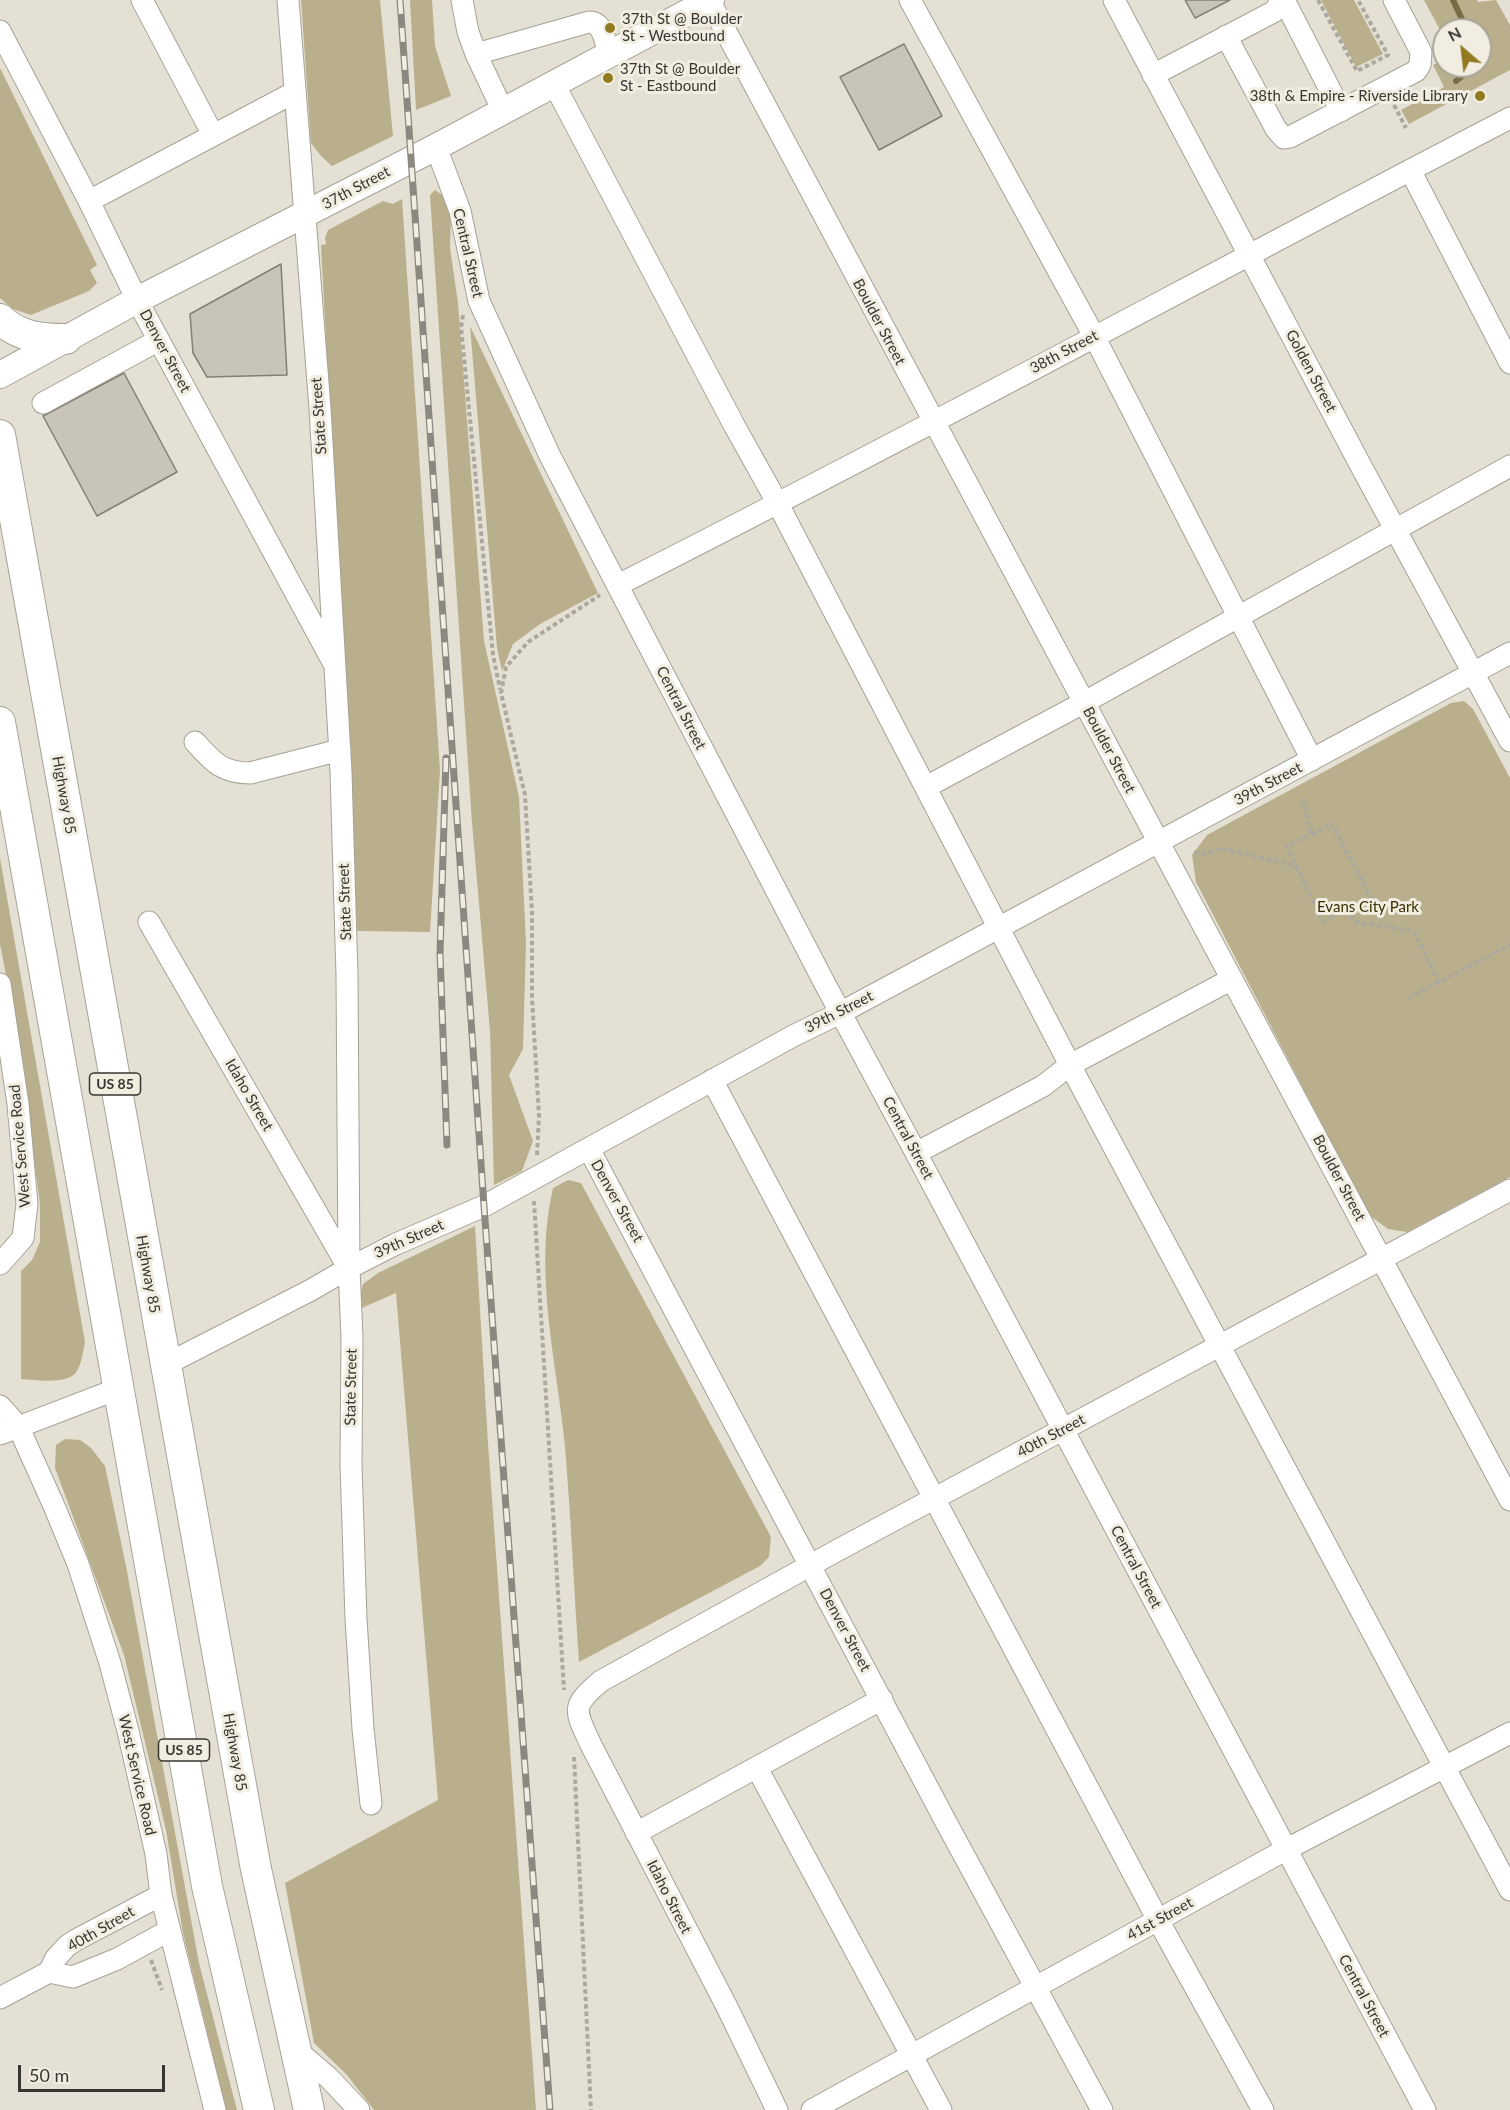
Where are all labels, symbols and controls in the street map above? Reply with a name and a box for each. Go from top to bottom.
place label: 37th St @ Boulder St - Westbound [622,10,742,45]
north arrow [1432,18,1492,78]
marker: 37th St @ Boulder St - Westbound [603,21,617,35]
text: N [1444,22,1464,45]
place label: 37th St @ Boulder St - Eastbound [620,60,740,95]
marker: 37th St @ Boulder St - Eastbound [601,71,615,85]
place label: 38th & Empire - Riverside Library [1250,87,1468,105]
marker: 38th & Empire - Riverside Library [1473,89,1487,103]
street label: 37th Street [319,163,393,213]
street label: Central Street [449,207,487,299]
street label: Boulder Street [849,276,909,368]
street label: Denver Street [136,306,194,396]
street label: 38th Street [1027,327,1101,377]
street label: Golden Street [1282,327,1340,415]
street label: State Street [307,377,331,455]
street label: Central Street [652,663,710,753]
street label: Boulder Street [1079,704,1139,796]
street label: Highway 85 [48,755,80,835]
street label: 39th Street [1231,759,1305,809]
street label: State Street [335,863,355,941]
park label: Evans City Park [1317,898,1419,916]
street label: 39th Street [802,987,876,1037]
street label: Idaho Street [221,1056,277,1134]
road number: US 85 [90,1073,140,1095]
street label: West Service Road [6,1084,34,1208]
street label: Central Street [879,1094,937,1182]
street label: Boulder Street [1309,1132,1369,1224]
street label: Denver Street [587,1157,647,1245]
street label: 39th Street [371,1216,447,1262]
street label: Highway 85 [132,1234,164,1314]
street label: State Street [341,1348,361,1426]
street label: 40th Street [1014,1411,1088,1461]
street label: Central Street [1107,1523,1165,1611]
street label: Denver Street [816,1585,874,1675]
street label: Highway 85 [219,1712,251,1792]
street label: West Service Road [114,1713,160,1837]
road number: US 85 [158,1739,210,1761]
street label: Idaho Street [643,1857,695,1937]
street label: 41st Street [1124,1894,1196,1944]
street label: 40th Street [64,1903,138,1955]
street label: Central Street [1335,1952,1393,2040]
scale bar [21,2053,168,2091]
text: 50 m [29,2064,69,2086]

